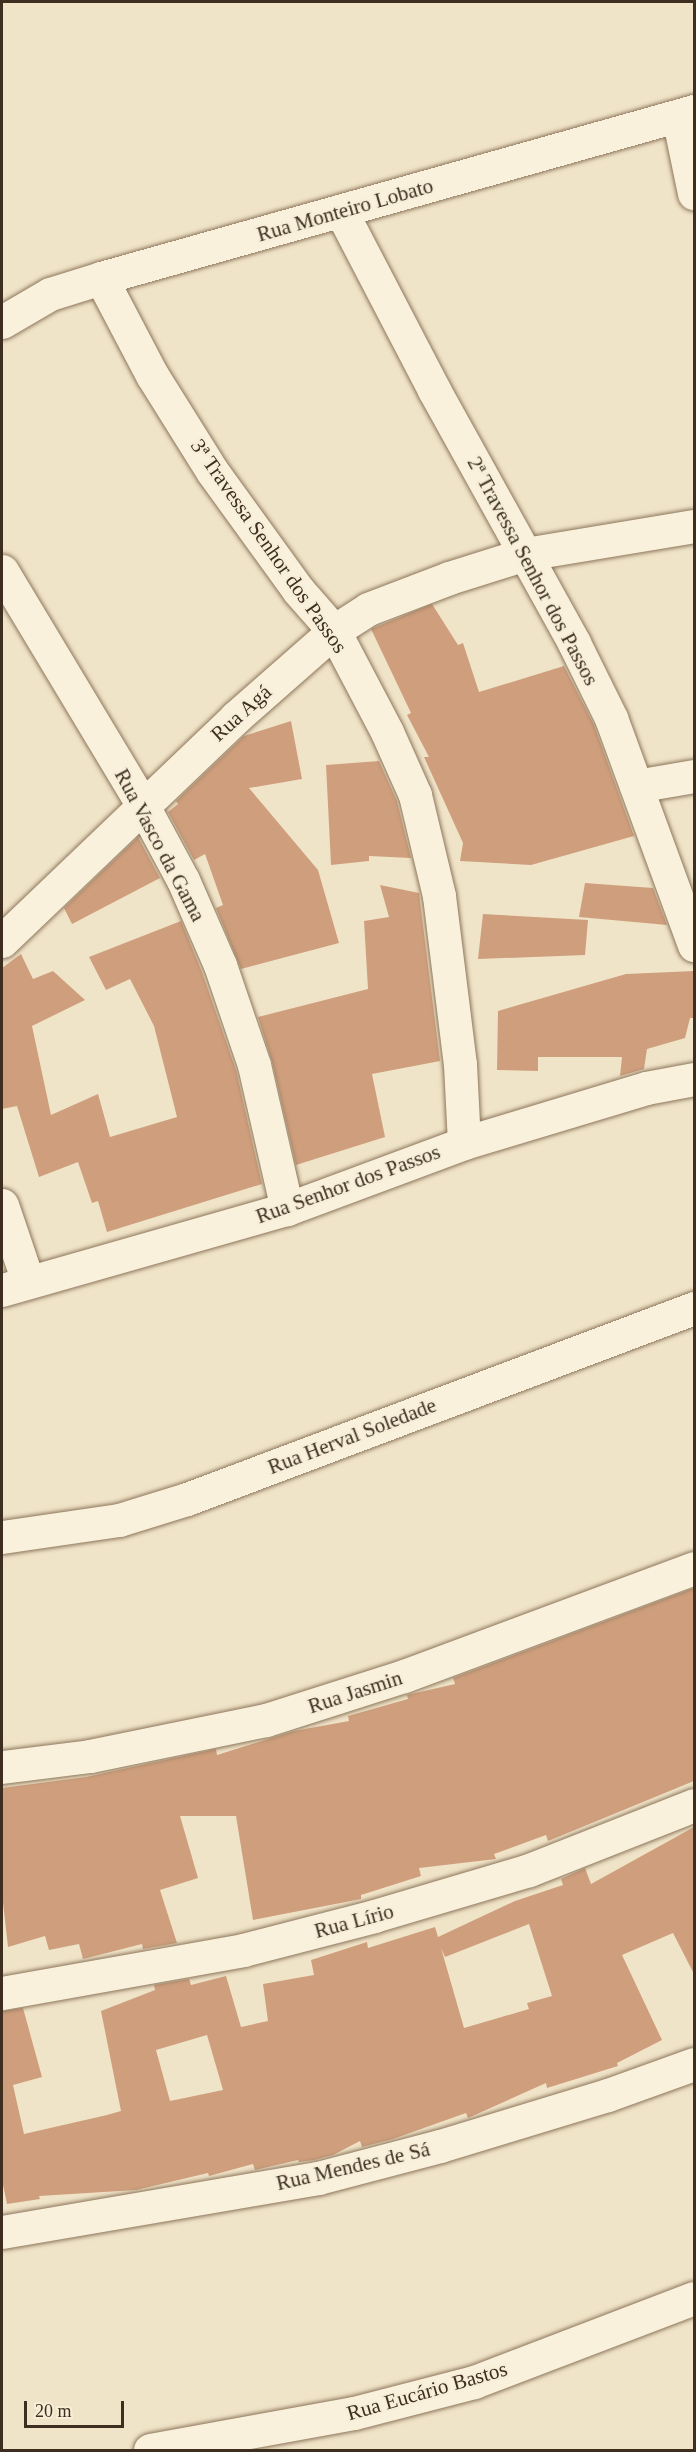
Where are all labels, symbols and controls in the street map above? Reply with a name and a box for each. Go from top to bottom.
street label: Rua Monteiro Lobato [254,173,436,247]
street label: 3ª Travessa Senhor dos Passos [185,434,353,658]
street label: 2ª Travessa Senhor dos Passos [462,452,604,690]
street label: Rua Agá [205,679,277,747]
street label: Rua Vasco da Gama [109,764,211,926]
street label: Rua Senhor dos Passos [252,1139,444,1229]
street label: Rua Herval Soledade [264,1392,440,1480]
street label: Rua Jasmin [305,1665,405,1719]
street label: Rua Lírio [312,1898,396,1944]
street label: Rua Mendes de Sá [274,2136,432,2196]
street label: Rua Eucário Bastos [344,2356,510,2426]
scale bar [27,2389,128,2427]
text: 20 m [35,2401,72,2421]

